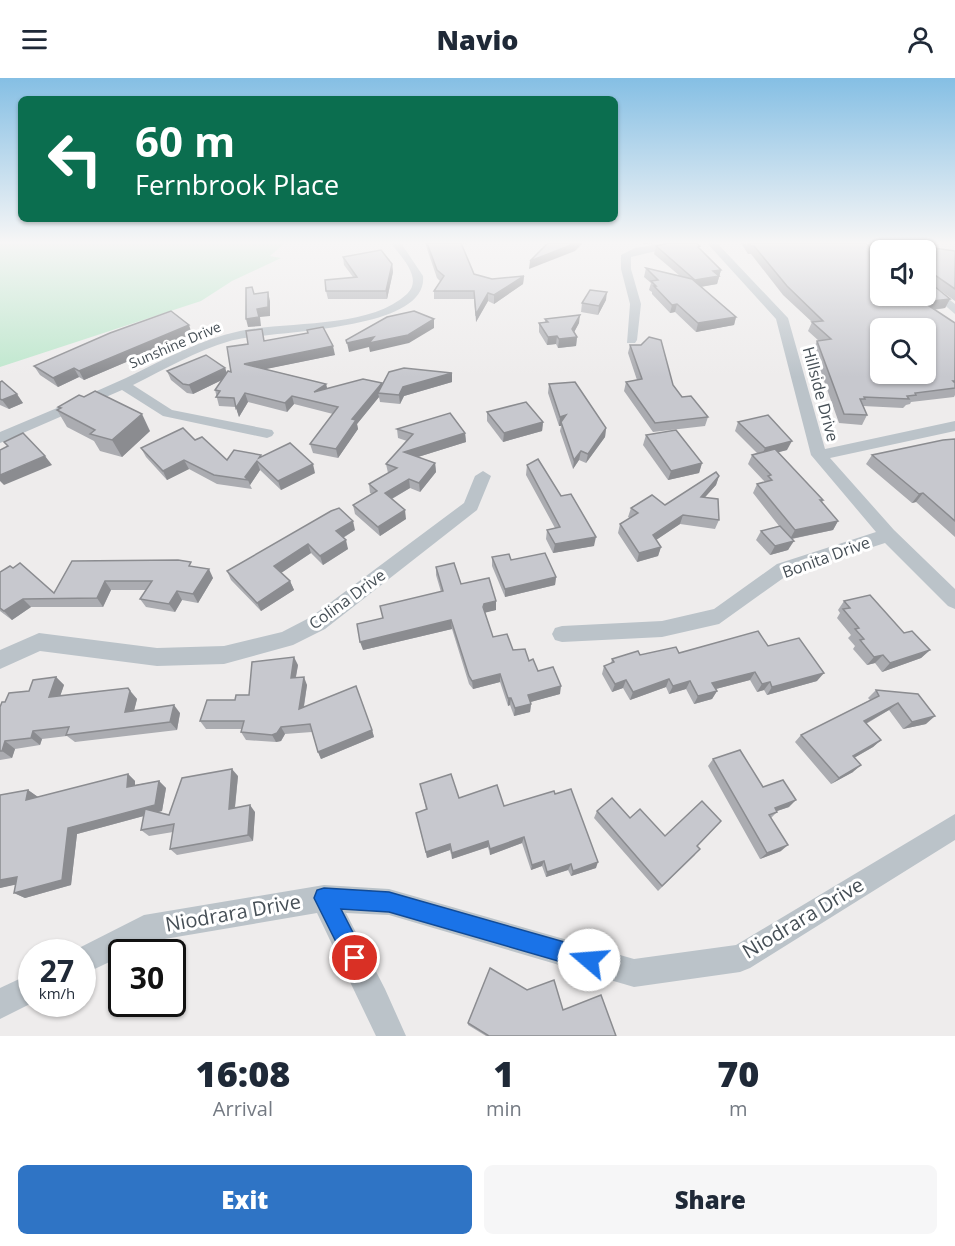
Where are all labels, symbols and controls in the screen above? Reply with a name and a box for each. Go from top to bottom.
text: Navio [437,21,518,58]
icon: menu [18,23,51,56]
icon: person [904,23,937,56]
text: 60 m [135,112,235,169]
icon: left [36,120,114,198]
text: Fernbrook Place [135,166,339,203]
map controls [870,240,936,384]
button: sound [870,240,936,306]
street label: Sunshine Drive [126,317,224,372]
button: search [870,318,936,384]
street label: Hillside Drive [798,344,844,444]
street label: Bonita Drive [779,531,873,583]
street label: Colina Drive [304,564,390,634]
street label: Niodrara Drive [737,871,868,964]
street label: Niodrara Drive [163,887,303,938]
position arrow [557,928,621,992]
pin [329,932,380,983]
speed limit sign: 30 [108,939,186,1017]
icon: arrive [338,941,371,974]
text: 27 [40,950,74,991]
text: km/h [39,983,75,1003]
text: 16:08 [196,1049,290,1098]
text: 1 [493,1049,514,1098]
text: 70 [717,1049,759,1098]
text: Arrival [213,1095,273,1122]
text: min [486,1095,522,1122]
text: m [729,1095,748,1122]
button: Exit [18,1165,472,1234]
button: Share [484,1165,937,1234]

